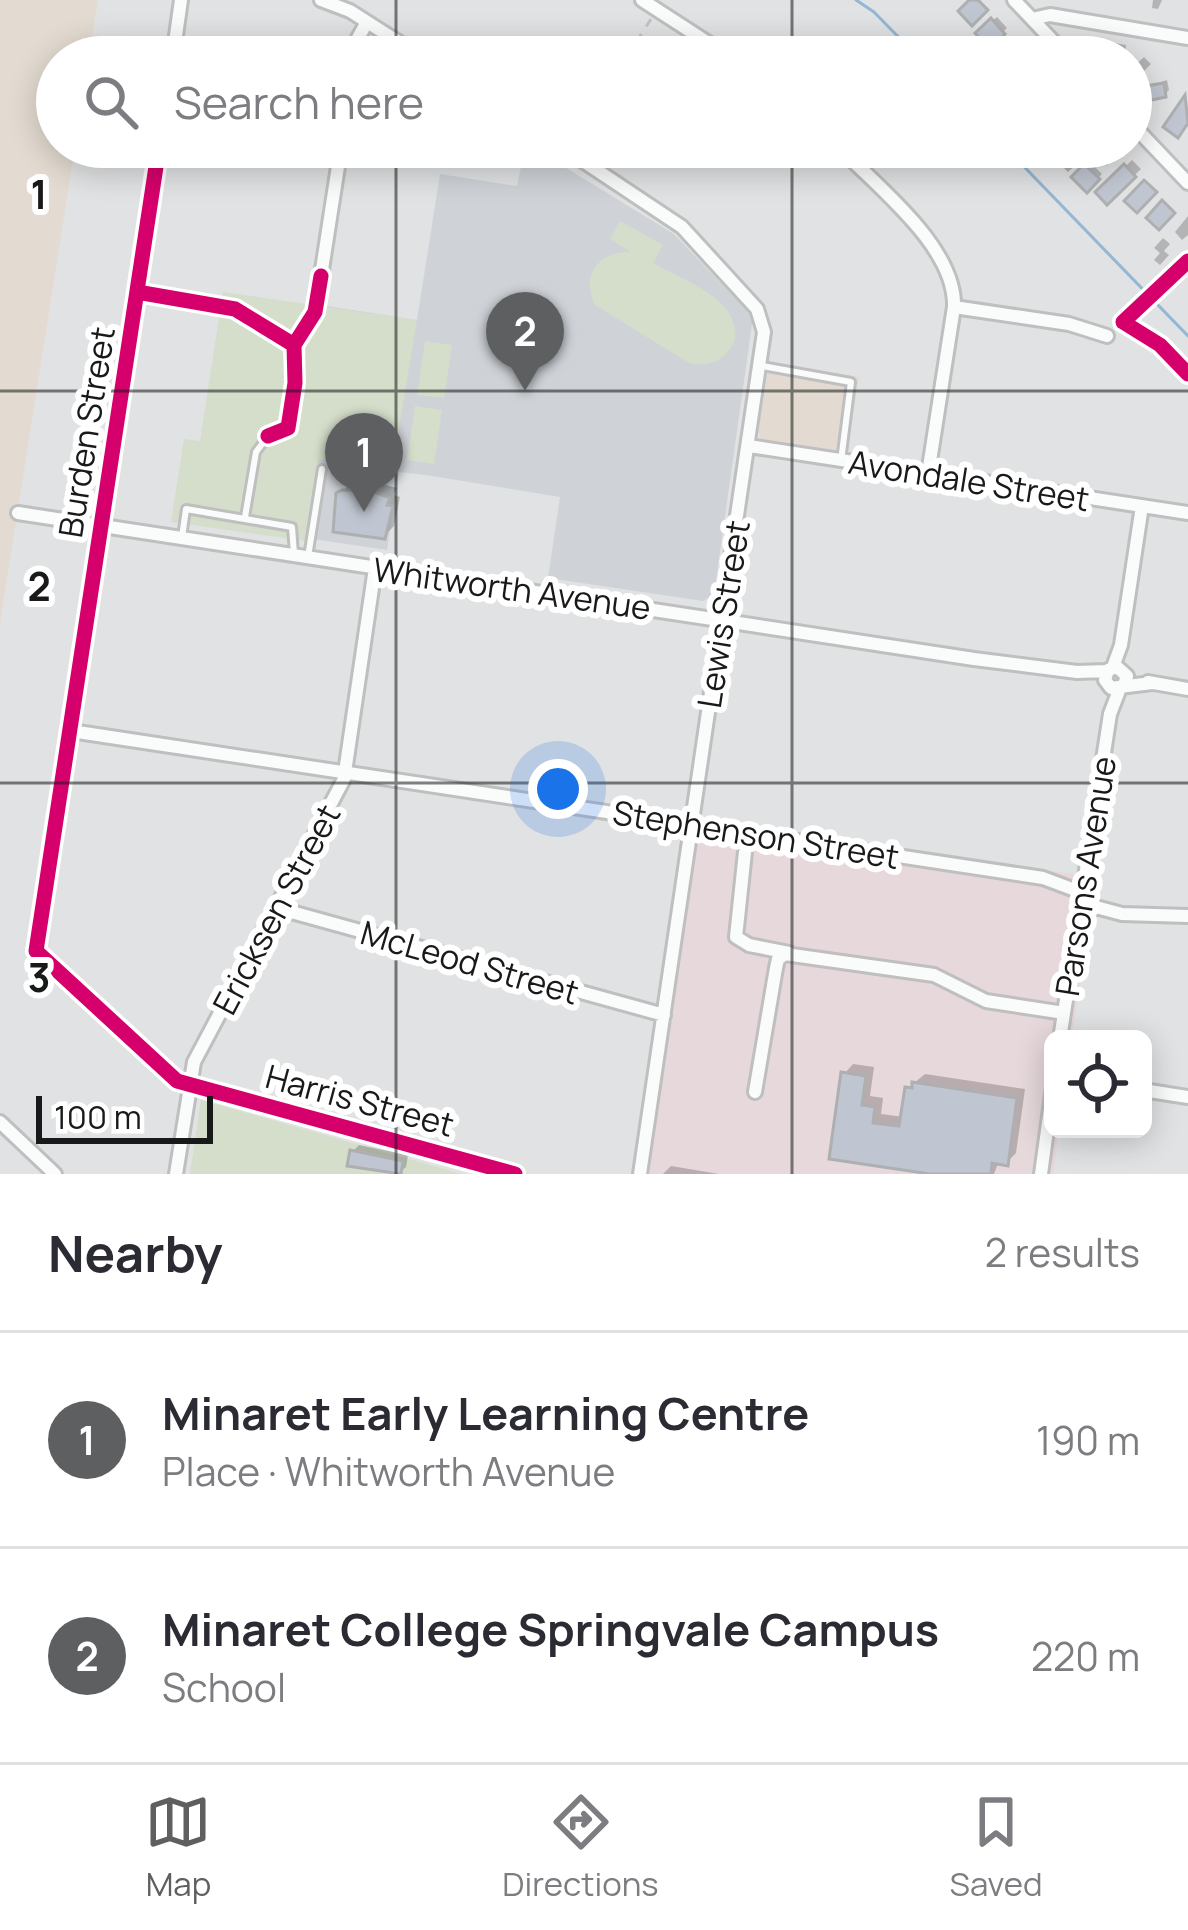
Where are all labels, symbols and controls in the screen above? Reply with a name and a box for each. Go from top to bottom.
search box [36,36,1152,168]
icon: search [78,69,144,135]
text: Search here [174,71,424,133]
text: 1 [30,167,48,221]
pin: 2 [486,292,564,391]
street label: Burden Street [47,323,125,541]
pin: 1 [325,413,403,512]
street label: Avondale Street [845,439,1093,521]
street label: Lewis Street [686,517,760,711]
street label: Whitworth Avenue [370,546,654,630]
text: 2 [27,559,51,613]
street label: Parsons Avenue [1044,753,1126,999]
your location [528,759,588,819]
street label: Stephenson Street [610,789,902,879]
street label: Ericksen Street [202,796,350,1022]
street label: McLeod Street [356,909,584,1015]
text: 3 [28,950,50,1004]
map controls [1044,1030,1152,1138]
button: locate [1044,1030,1152,1138]
street label: Harris Street [261,1053,459,1147]
scale bar [36,1090,213,1143]
text: 100 m [54,1094,142,1139]
text: Nearby [48,1218,223,1287]
text: 2 results [985,1225,1140,1279]
text: Minaret Early Learning Centre [162,1382,809,1444]
text: 1 [78,1413,96,1467]
text: 190 m [1036,1413,1140,1467]
text: Place · Whitworth Avenue [162,1444,615,1498]
text: Minaret College Springvale Campus [162,1598,939,1660]
text: 2 [75,1629,99,1683]
text: 220 m [1031,1629,1140,1683]
text: School [162,1660,286,1714]
tab: Map [145,1789,211,1906]
tab: Directions [502,1789,659,1906]
tab: Saved [950,1789,1043,1906]

